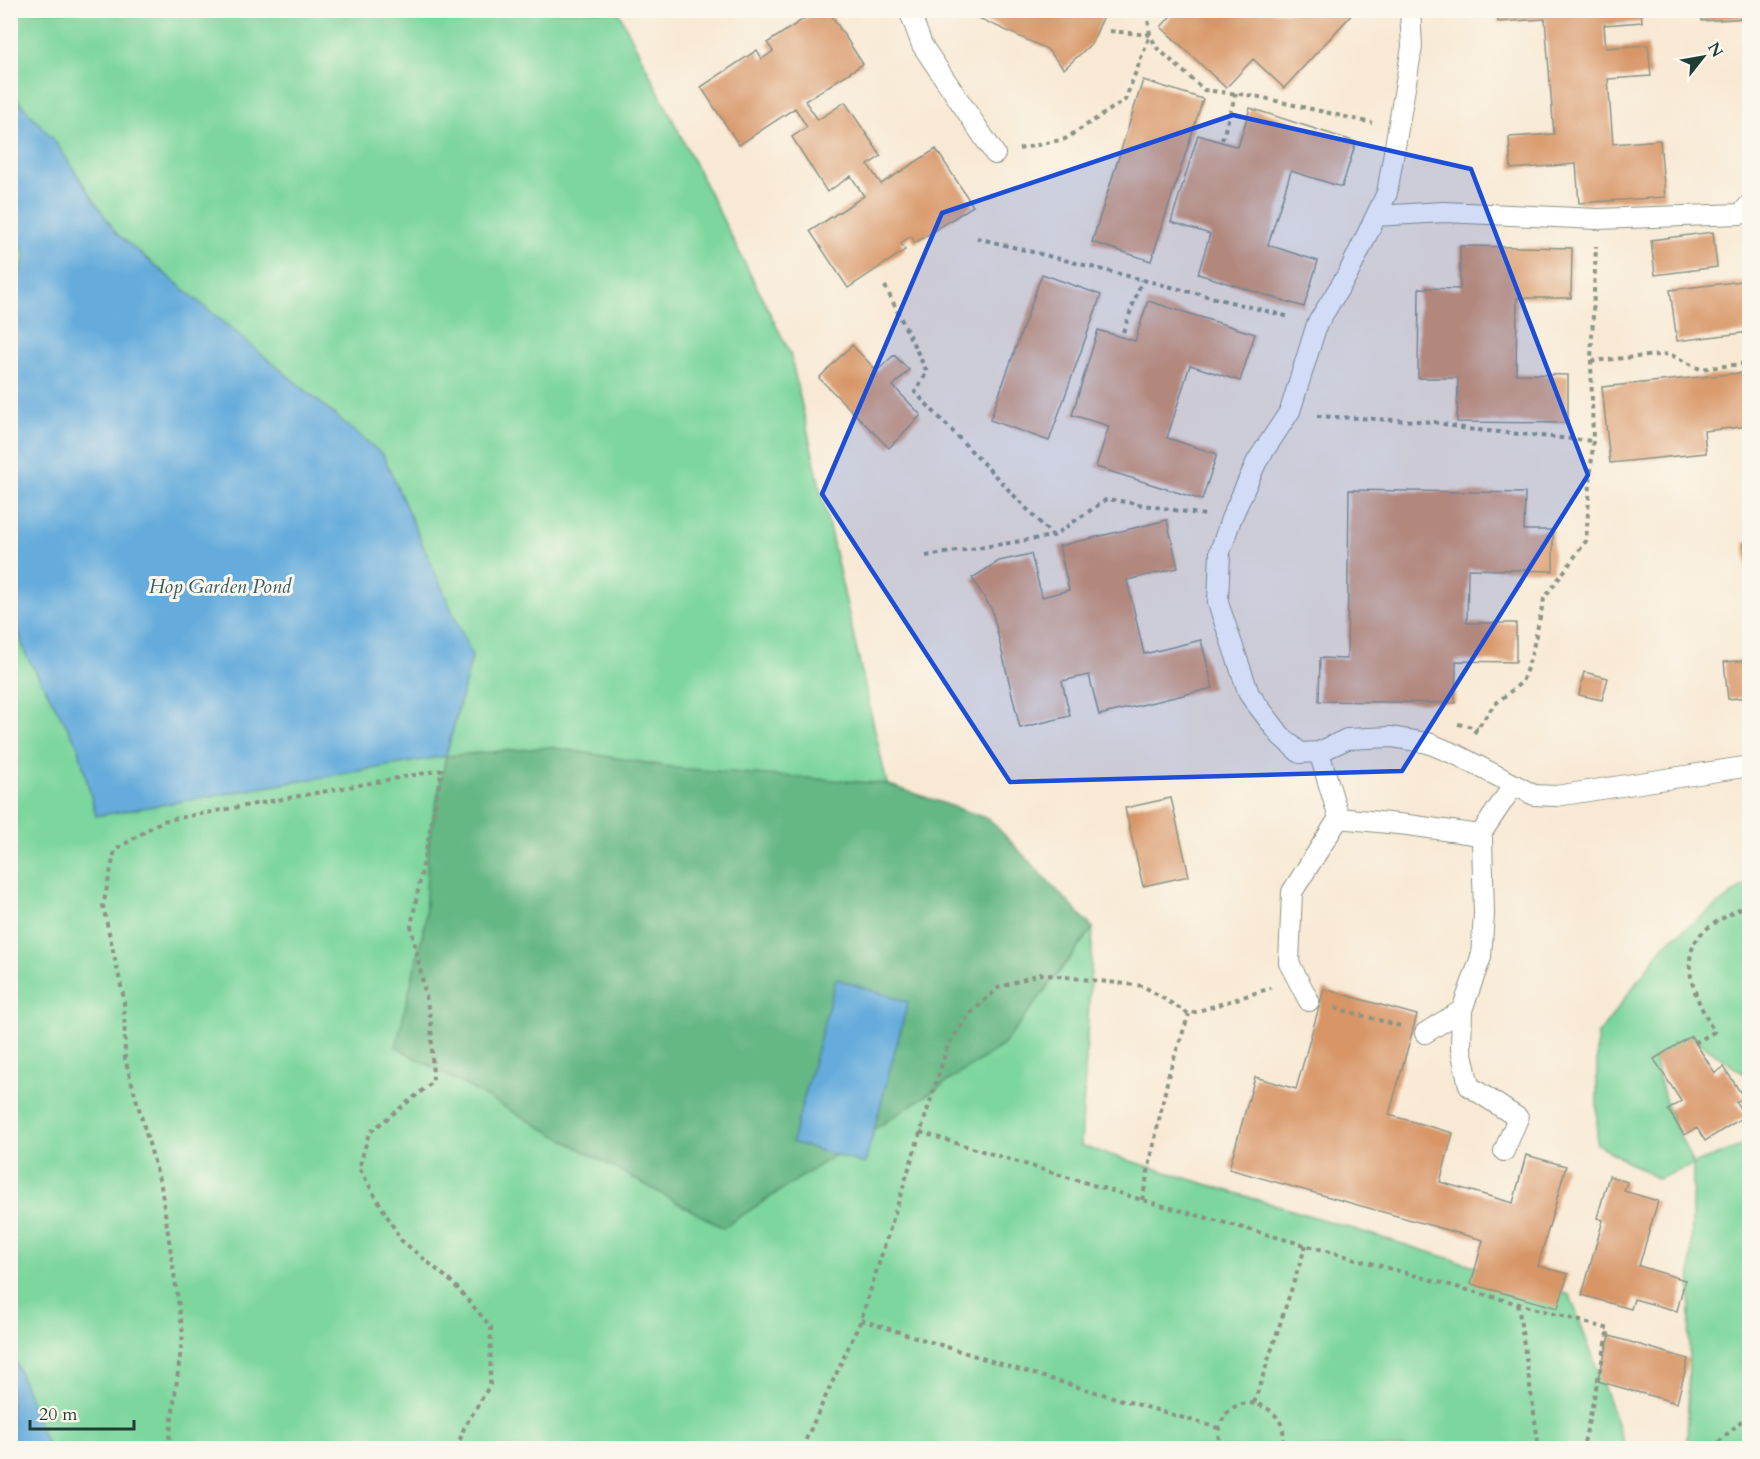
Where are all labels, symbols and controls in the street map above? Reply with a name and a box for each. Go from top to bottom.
north arrow [1673,27,1733,87]
text: N [1702,38,1728,62]
water label: Hop Garden Pond [149,573,293,600]
scale bar [30,1393,134,1431]
text: 20 m [39,1402,78,1427]

